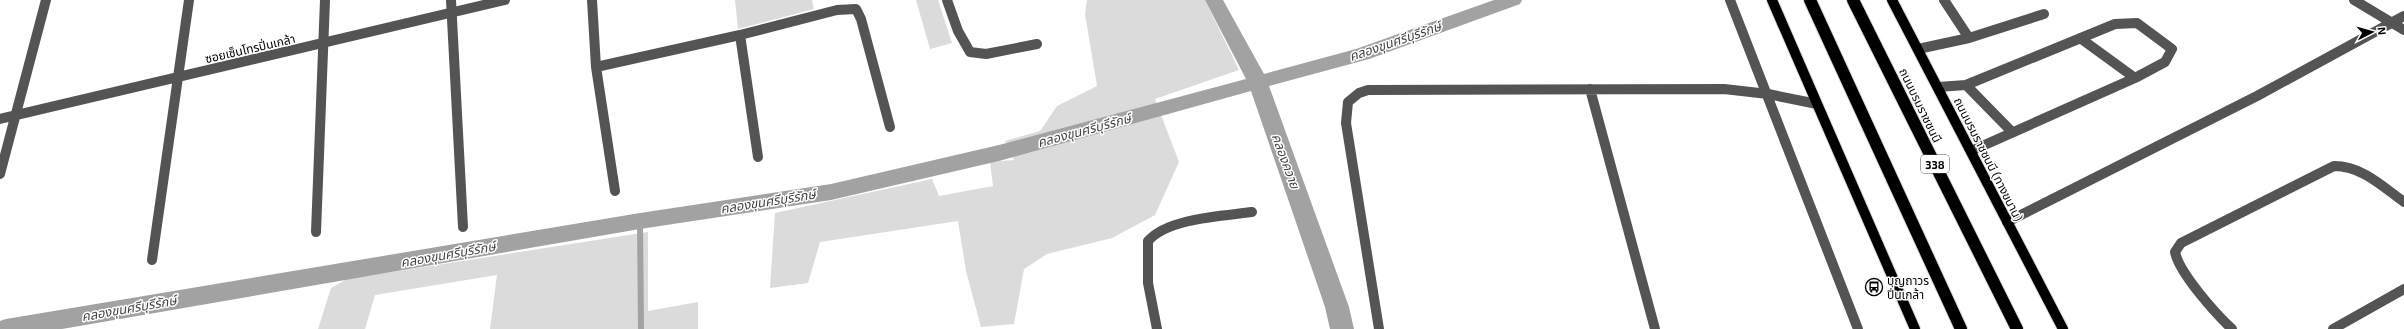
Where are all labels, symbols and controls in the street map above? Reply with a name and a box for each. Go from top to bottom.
north arrow [2352,12,2392,52]
water label: คลองขุนศรีบุรีรักษ์ [1347,17,1446,65]
text: N [2376,26,2389,36]
street label: ซอยเซ็นโทรปิ่นเกล้า [204,31,296,65]
street label: ถนนบรมราชชนนี [1897,66,1945,144]
street label: ถนนบรมราชชนนี (ทางขนาน) [1952,95,2026,223]
water label: คลองขุนศรีบุรีรักษ์ [1036,109,1135,151]
water label: คลองควาย [1269,131,1304,192]
road number: 338 [1921,155,1949,173]
water label: คลองขุนศรีบุรีรักษ์ [719,185,820,217]
water label: คลองขุนศรีบุรีรักษ์ [399,237,500,271]
place label: บุญถาวร ปิ่นเกล้า [1887,273,1929,301]
bus stop icon: บุญถาวร ปิ่นเกล้า [1864,277,1884,297]
water label: คลองขุนศรีบุรีรักษ์ [80,291,181,325]

